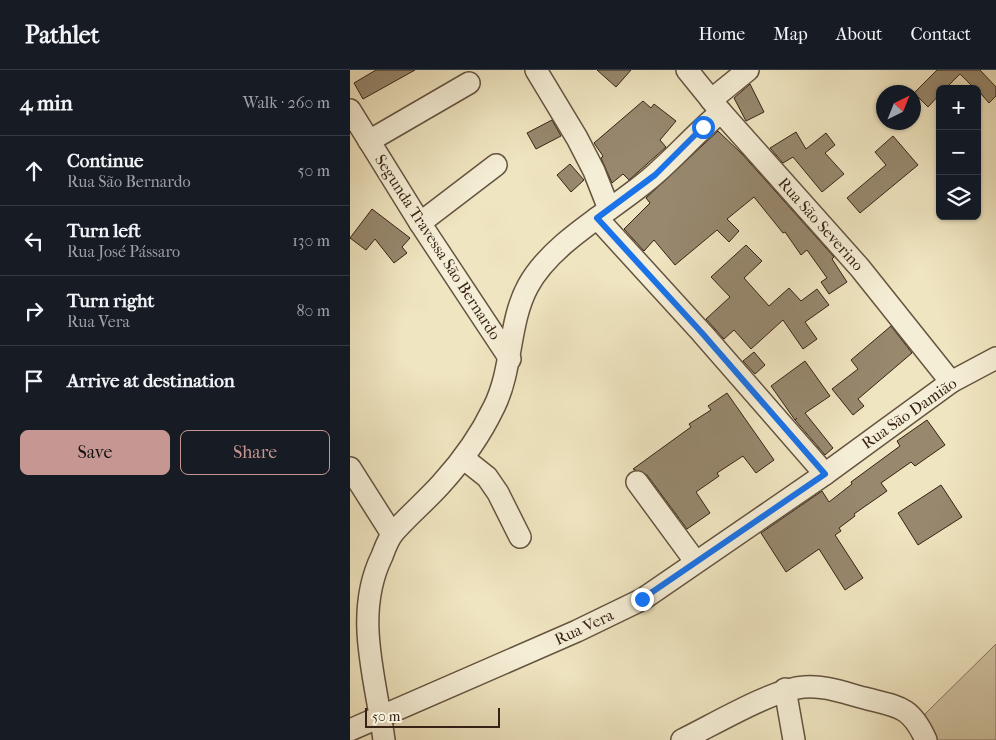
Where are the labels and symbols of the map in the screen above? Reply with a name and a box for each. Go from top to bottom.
north arrow [876,85,921,130]
route start [692,116,715,139]
street label: Segunda Travessa São Bernardo [371,151,505,343]
street label: Rua São Severino [774,173,868,275]
street label: Rua São Damião [858,373,960,453]
route end [631,588,654,611]
street label: Rua Vera [552,605,617,649]
scale bar [365,705,500,728]

